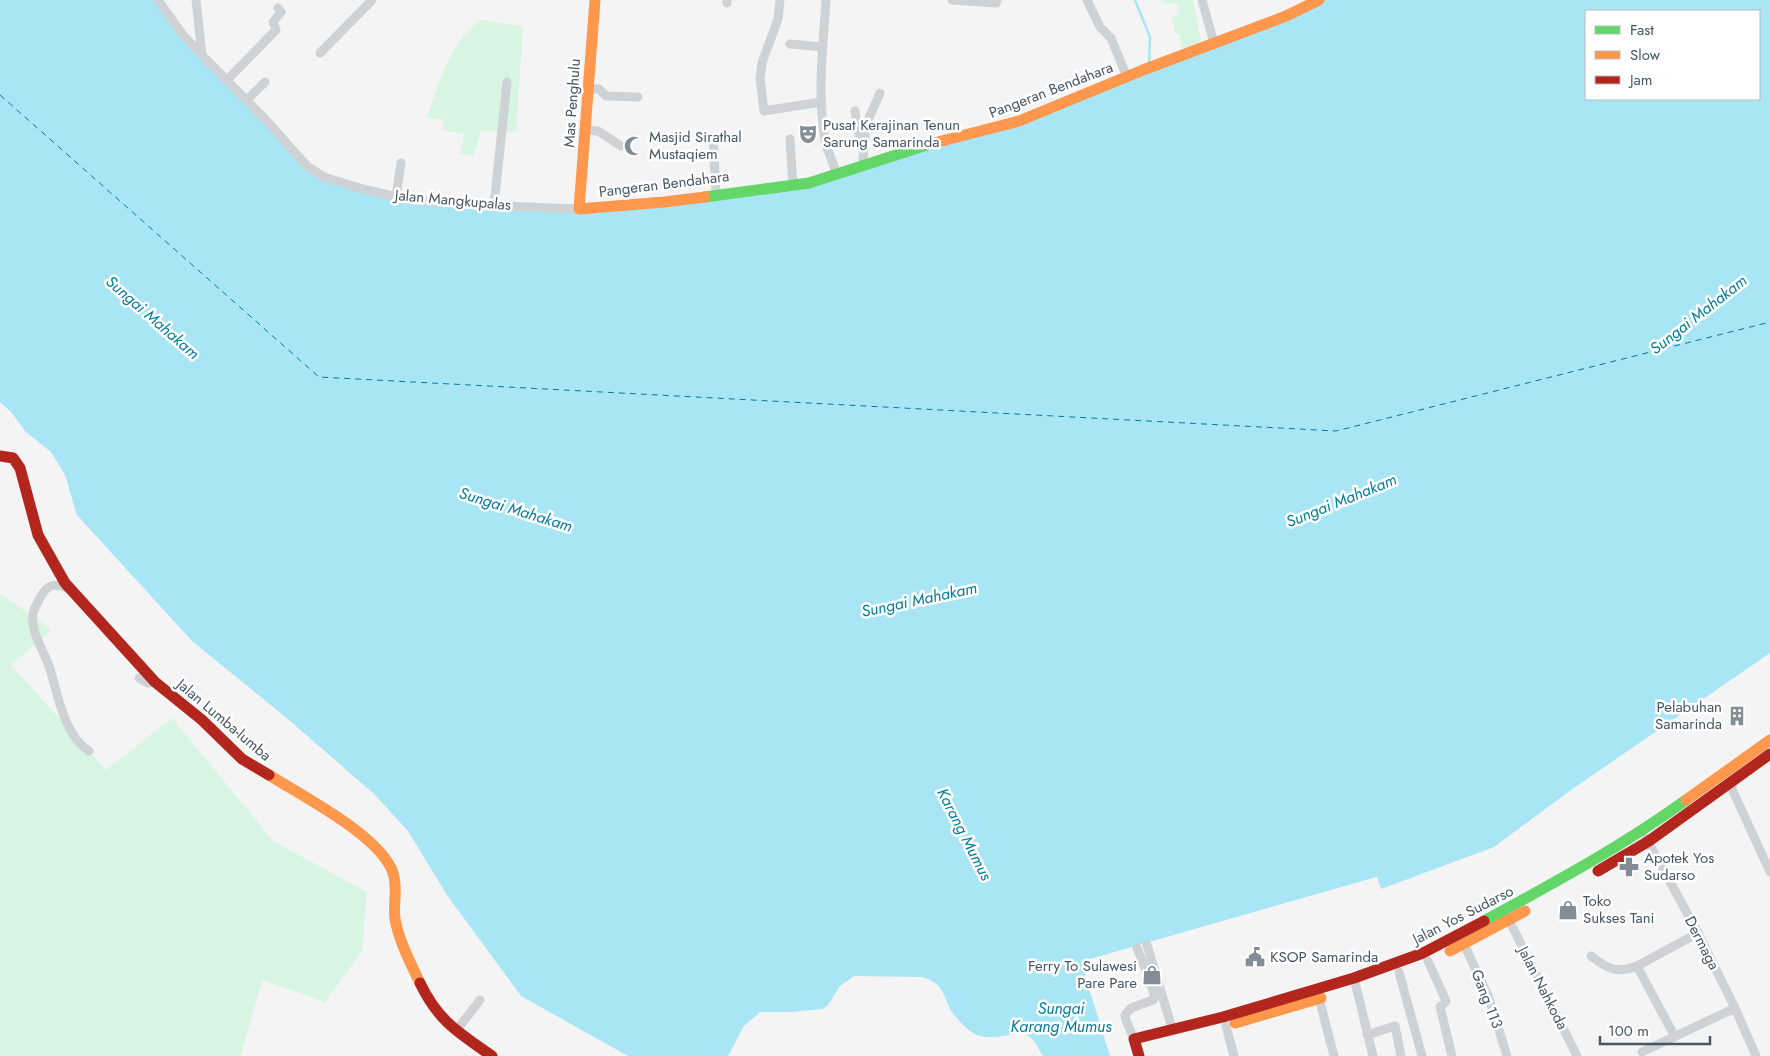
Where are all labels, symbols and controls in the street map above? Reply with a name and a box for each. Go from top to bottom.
legend [1585,10,1760,100]
text: Fast [1630,19,1654,41]
text: Slow [1630,44,1661,66]
street label: Pangeran Bendahara [986,56,1116,124]
street label: Mas Penghulu [558,58,586,148]
text: Jam [1628,69,1653,91]
place label: Pusat Kerajinan Tenun Sarung Samarinda [823,114,960,153]
theatre icon: Pusat Kerajinan Tenun Sarung Samarinda [797,123,819,145]
place label: Masjid Sirathal Mustaqiem [649,126,742,165]
mosque icon: Masjid Sirathal Mustaqiem [623,135,645,157]
street label: Pangeran Bendahara [598,165,730,203]
street label: Jalan Mangkupalas [392,184,512,216]
water label: Sungai Mahakam [1645,269,1752,360]
water label: Sungai Mahakam [101,270,205,365]
water label: Sungai Mahakam [1282,468,1400,533]
water label: Sungai Mahakam [456,481,575,538]
water label: Sungai Mahakam [859,576,979,623]
street label: Jalan Lumba-lumba [170,672,276,766]
place label: Pelabuhan Samarinda [1655,696,1722,735]
building icon: Pelabuhan Samarinda [1726,705,1748,727]
water label: Karang Mumus [931,784,998,885]
place label: Apotek Yos Sudarso [1644,847,1714,886]
pharmacy icon: Apotek Yos Sudarso [1618,856,1640,878]
street label: Jalan Yos Sudarso [1407,880,1517,951]
place label: Toko Sukses Tani [1583,890,1654,929]
shop icon: Toko Sukses Tani [1557,899,1579,921]
street label: Dermaga [1679,912,1725,974]
street label: Jalan Nahkoda [1512,941,1573,1033]
public building icon: KSOP Samarinda [1244,946,1266,968]
place label: KSOP Samarinda [1270,946,1378,968]
place label: Ferry To Sulawesi Pare Pare [1028,955,1137,994]
shop icon: Ferry To Sulawesi Pare Pare [1141,964,1163,986]
street label: Gang 113 [1466,966,1508,1032]
water label: Sungai Karang Mumus [1011,997,1112,1038]
scale bar [1600,1014,1710,1046]
text: 100 m [1608,1020,1649,1042]

